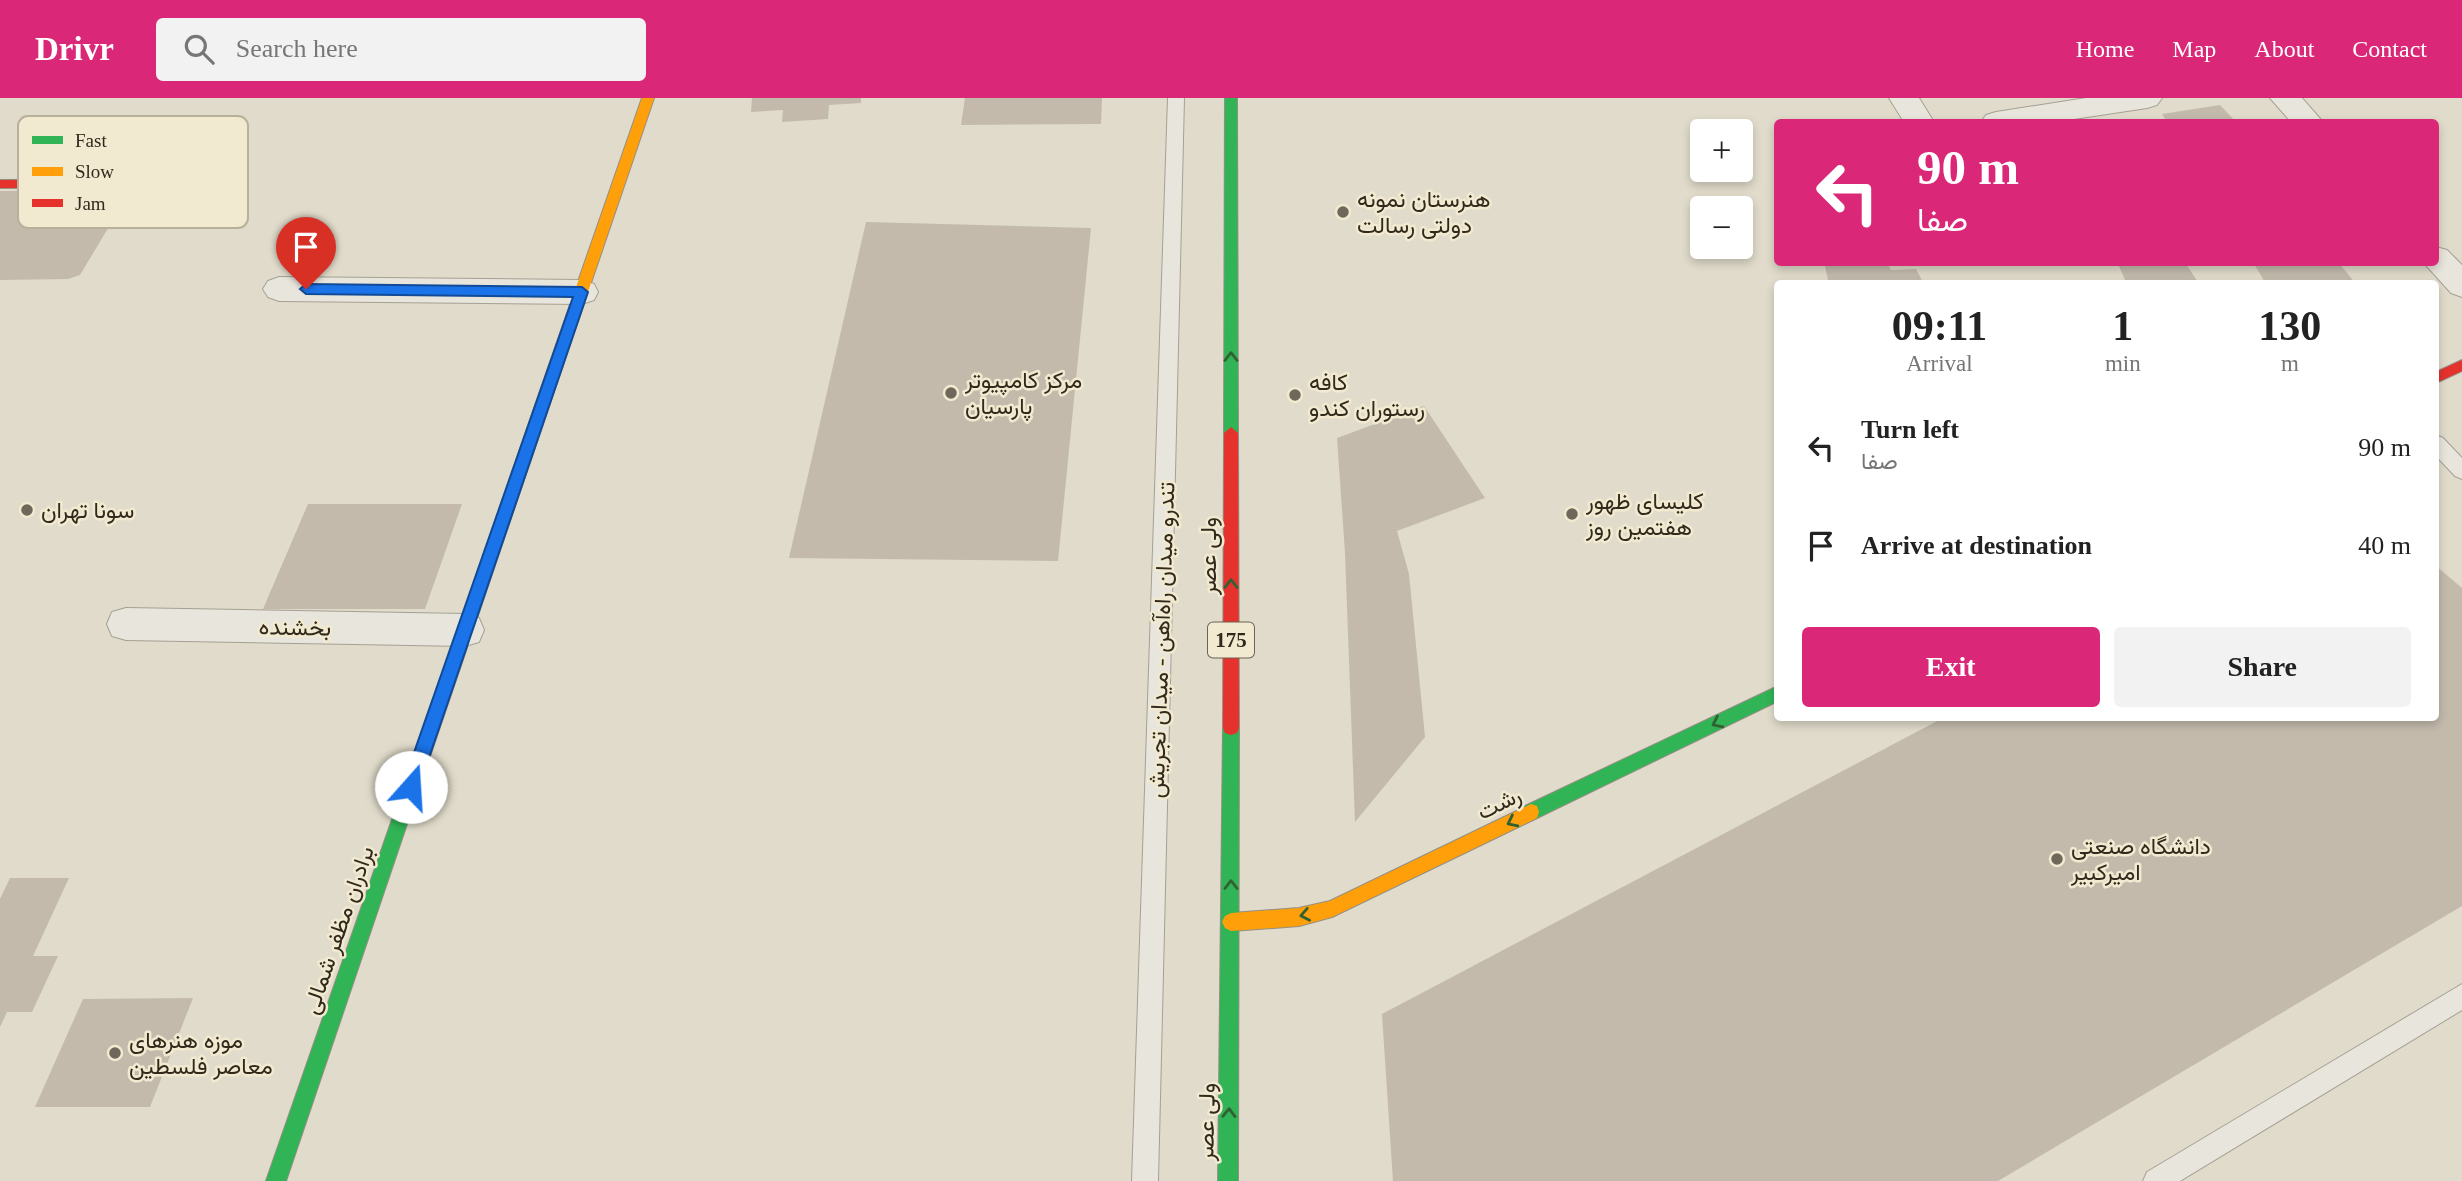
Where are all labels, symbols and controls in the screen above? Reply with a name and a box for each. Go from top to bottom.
search box [156,18,646,81]
icon: search [180,30,218,68]
text: Drivr [35,31,114,67]
text: Search here [236,34,358,63]
text: Home [2076,36,2134,62]
text: Map [2172,36,2216,62]
text: About [2254,36,2314,62]
text: Contact [2352,36,2427,62]
legend [18,116,248,228]
map controls [1690,119,1753,259]
button: + [1690,119,1753,182]
text: Fast [75,130,107,151]
text: 90 m [1917,140,2019,195]
icon: left [1802,147,1893,238]
text: Slow [75,161,114,182]
place label: هنرستان نمونه دولتی رسالت [1357,187,1491,240]
text: Jam [75,193,106,214]
button: − [1690,196,1753,259]
text: صفا [1917,202,1968,238]
marker: هنرستان نمونه دولتی رسالت [1335,204,1351,220]
pin [276,217,336,289]
icon: arrive [287,228,325,266]
text: 09:11 [1892,303,1987,349]
text: 1 [2112,303,2133,349]
text: 130 [2258,303,2321,349]
one-way arrow [1223,351,1239,362]
text: Arrival [1906,351,1973,376]
text: min [2105,351,2141,376]
text: m [2281,351,2299,376]
place label: مرکز کامپیوتر پارسیان [964,368,1082,422]
place label: کافه رستوران کندو [1309,370,1425,423]
marker: مرکز کامپیوتر پارسیان [943,385,959,401]
marker: کافه رستوران کندو [1287,387,1303,403]
text: Turn left [1861,415,1959,444]
icon: left [1802,429,1840,467]
text: 90 m [2358,433,2411,462]
text: صفا [1861,449,1898,474]
street label: تندرو میدان راه‌آهن - میدان تجریش [1143,481,1182,799]
place label: کلیسای ظهور هفتمین روز [1585,489,1704,542]
place label: سونا تهران [41,498,134,525]
marker: سونا تهران [19,502,35,518]
marker: کلیسای ظهور هفتمین روز [1564,506,1580,522]
street label: ولی عصر [1196,517,1223,596]
icon: arrive [1802,527,1840,565]
text: Arrive at destination [1861,531,2092,560]
text: 40 m [2358,531,2411,560]
one-way arrow [1223,579,1239,589]
street label: بخشنده [258,614,331,641]
road number: 175 [1208,622,1254,658]
button: Exit [1802,627,2100,707]
button: Share [2114,627,2411,707]
one-way arrow [1712,715,1724,729]
position arrow [374,750,448,824]
street label: رشت [1473,782,1526,826]
one-way arrow [1507,814,1519,828]
place label: دانشگاه صنعتی امیرکبیر [2070,834,2211,887]
street label: برادران مظفر شمالی [298,843,381,1018]
marker: دانشگاه صنعتی امیرکبیر [2049,851,2065,867]
one-way arrow [1223,880,1239,890]
one-way arrow [1299,907,1311,922]
place label: موزه هنرهای معاصر فلسطین [129,1028,273,1081]
marker: موزه هنرهای معاصر فلسطین [107,1045,123,1061]
street label: ولی عصر [1193,1083,1222,1162]
one-way arrow [1221,1107,1236,1118]

